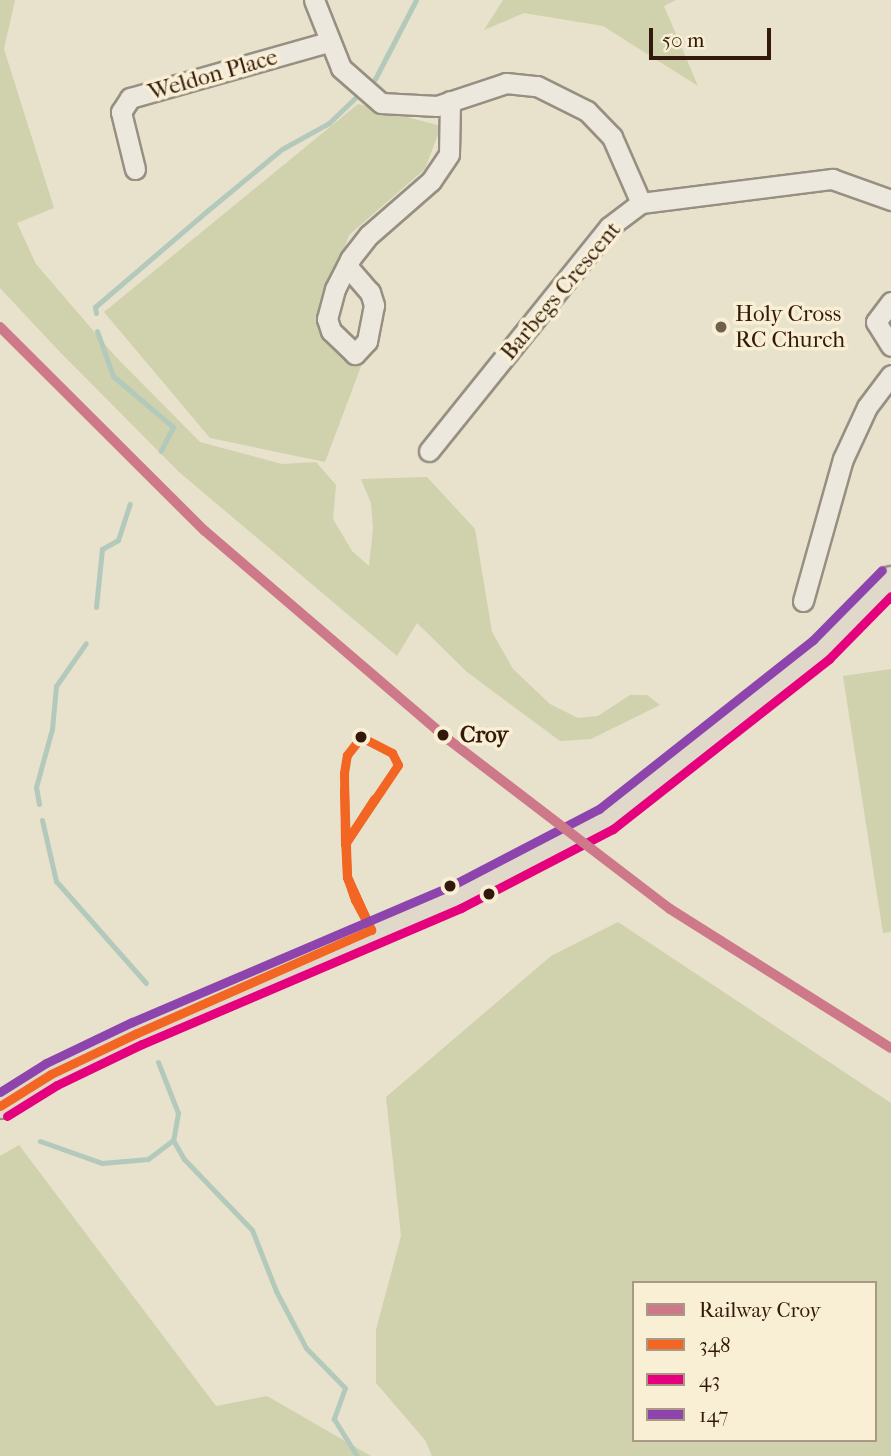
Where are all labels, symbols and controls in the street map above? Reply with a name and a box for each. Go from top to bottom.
scale bar [653,14,776,58]
text: 50 m [662,28,705,52]
street label: Weldon Place [145,43,281,107]
street label: Barbegs Crescent [495,216,627,366]
place label: Holy Cross RC Church [735,300,845,354]
marker: Holy Cross RC Church [713,319,729,335]
place label: Croy [460,721,508,749]
marker: Croy [432,724,454,746]
unlabelled marker [354,730,368,744]
unlabelled marker [443,879,457,893]
unlabelled marker [482,887,496,901]
legend [632,1281,877,1442]
text: Railway Croy [699,1298,821,1322]
text: 348 [699,1333,731,1357]
text: 43 [699,1368,720,1392]
text: 147 [699,1403,728,1427]

